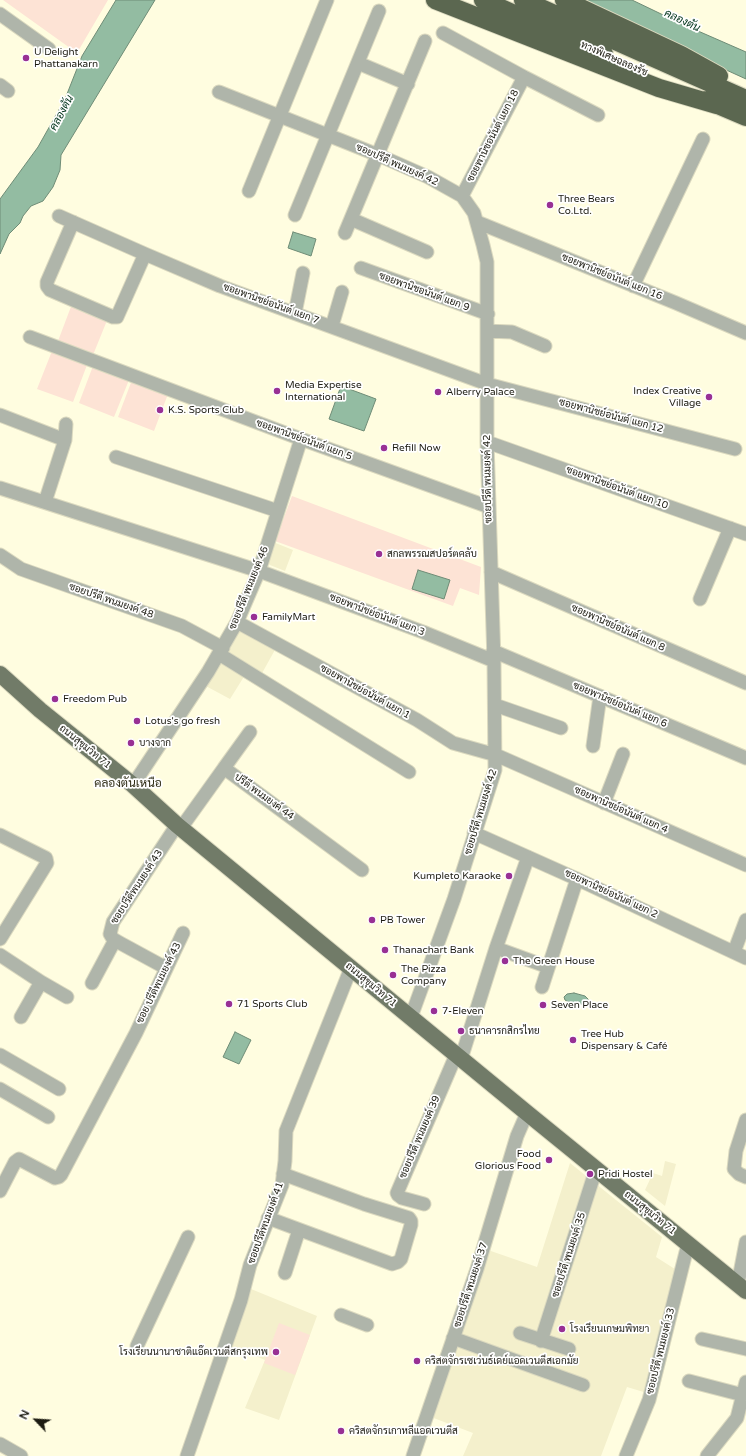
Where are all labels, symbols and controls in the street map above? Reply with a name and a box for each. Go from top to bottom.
water label: คลองตัน [662,7,702,35]
street label: ทางพิเศษฉลองรัช [579,39,649,79]
place label: U Delight Phattanakarn [34,46,98,70]
marker: U Delight Phattanakarn [21,53,31,63]
street label: ซอยพานิชอนันต์ แยก 18 [465,88,521,184]
water label: คลองตัน [47,93,77,133]
street label: ซอยปรีดี พนมยงค์ 42 [354,141,440,189]
place label: Three Bears Co.Ltd. [558,193,615,216]
marker: Three Bears Co.Ltd. [545,200,555,210]
street label: ซอยพานิชย์อนันต์ แยก 16 [560,251,664,303]
street label: ซอยพานิชอนันต์ แยก 9 [377,270,471,314]
street label: ซอยพานิชย์อนันต์ แยก 7 [221,281,321,327]
place label: Media Expertise International [285,379,362,402]
place label: Index Creative Village [633,385,701,408]
marker: Media Expertise International [272,386,282,396]
place label: Alberry Palace [446,386,515,398]
marker: Alberry Palace [433,387,443,397]
marker: Index Creative Village [704,392,714,402]
street label: ซอยพานิชย์อนันต์ แยก 12 [557,396,665,436]
place label: K.S. Sports Club [168,404,244,416]
marker: K.S. Sports Club [155,405,165,415]
street label: ซอยพานิชย์อนันต์ แยก 5 [254,417,354,463]
street label: ซอยปรีดี พนมยงค์ 42 [481,434,495,524]
place label: Refill Now [392,442,441,454]
marker: Refill Now [379,443,389,453]
street label: ซอยพานิชย์อนันต์ แยก 10 [564,464,670,512]
street label: ซอยปรีดี พนมยงค์ 46 [227,545,271,631]
place label: สกลพรรณสปอร์ตคลับ [387,548,477,560]
marker: สกลพรรณสปอร์ตคลับ [374,549,384,559]
street label: ซอยปรีดี พนมยงค์ 48 [67,581,155,621]
street label: ซอยพานิชย์อนันต์ แยก 3 [328,591,426,639]
street label: ซอยพานิชย์อนันต์ แยก 8 [569,602,667,654]
place label: FamilyMart [262,611,315,623]
marker: FamilyMart [249,612,259,622]
street label: ซอยพานิชย์อนันต์ แยก 1 [318,662,412,722]
street label: ซอยพานิชย์อนันต์ แยก 6 [571,680,669,730]
place label: Freedom Pub [63,693,127,705]
marker: Freedom Pub [50,694,60,704]
place label: Lotus's go fresh [145,715,220,727]
marker: Lotus's go fresh [132,716,142,726]
street label: ถนนสุขุมวิท 71 [57,722,113,772]
place label: บางจาก [139,737,171,749]
marker: บางจาก [126,738,136,748]
street label: ซอยปรีดี พนมยงค์ 42 [462,768,500,856]
street label: ปรีดี พนมยงค์ 44 [232,771,296,823]
district label: คลองตันเหนือ [94,777,162,791]
street label: ซอยพานิชย์อนันต์ แยก 4 [572,784,670,836]
street label: ซอยปรีดีพนมยงค์ 43 [108,848,166,926]
street label: ซอยพานิชย์อนันต์ แยก 2 [563,867,659,921]
place label: Kumpleto Karaoke [413,870,501,882]
marker: Kumpleto Karaoke [504,871,514,881]
place label: PB Tower [380,914,425,926]
marker: PB Tower [367,915,377,925]
street label: ซอย ปรีดีพนมยงค์ 43 [134,940,184,1026]
place label: Thanachart Bank [393,944,474,956]
marker: Thanachart Bank [380,945,390,955]
place label: The Green House [513,955,595,967]
marker: The Green House [500,956,510,966]
street label: ถนนสุขุมวิท 71 [343,960,399,1010]
place label: The Pizza Company [401,963,446,986]
marker: The Pizza Company [388,970,398,980]
place label: 71 Sports Club [237,998,308,1010]
marker: 71 Sports Club [224,999,234,1009]
place label: Seven Place [551,999,608,1011]
marker: Seven Place [538,1000,548,1010]
place label: 7-Eleven [442,1005,484,1017]
marker: 7-Eleven [429,1006,439,1016]
place label: ธนาคารกสิกรไทย [469,1025,540,1037]
marker: ธนาคารกสิกรไทย [456,1026,466,1036]
place label: Tree Hub Dispensary & Café [581,1028,668,1052]
marker: Tree Hub Dispensary & Café [568,1035,578,1045]
street label: ซอยปรีดี พนมยงค์ 39 [397,1094,443,1180]
place label: Food Glorious Food [475,1148,541,1172]
marker: Food Glorious Food [544,1155,554,1165]
place label: Pridi Hostel [598,1168,653,1180]
marker: Pridi Hostel [585,1169,595,1179]
street label: ซอยปรีดีพนมยงค์ 41 [246,1180,286,1266]
street label: ถนนสุขุมวิท 71 [622,1188,678,1238]
street label: ซอยปรีดี พนมยงค์ 35 [550,1211,588,1299]
street label: ซอยปรีดี พนมยงค์ 37 [452,1241,490,1329]
street label: ซอยปรีดี พนมยงค์ 33 [644,1306,678,1396]
place label: โรงเรียนเกษมพิทยา [570,1323,649,1335]
marker: โรงเรียนเกษมพิทยา [557,1324,567,1334]
place label: โรงเรียนนานาชาติแอ๊ดเวนตีสกรุงเทพ [119,1346,268,1358]
marker: โรงเรียนนานาชาติแอ๊ดเวนตีสกรุงเทพ [271,1347,281,1357]
place label: คริสตจักรเซเว่นธ์เดย์แอดเวนตีสเอกมัย [425,1355,579,1367]
marker: คริสตจักรเซเว่นธ์เดย์แอดเวนตีสเอกมัย [412,1356,422,1366]
north arrow [16,1400,56,1440]
text: N [17,1408,32,1421]
place label: คริสตจักรเกาหลีแอดเวนตีส [349,1425,458,1437]
marker: คริสตจักรเกาหลีแอดเวนตีส [336,1426,346,1436]

